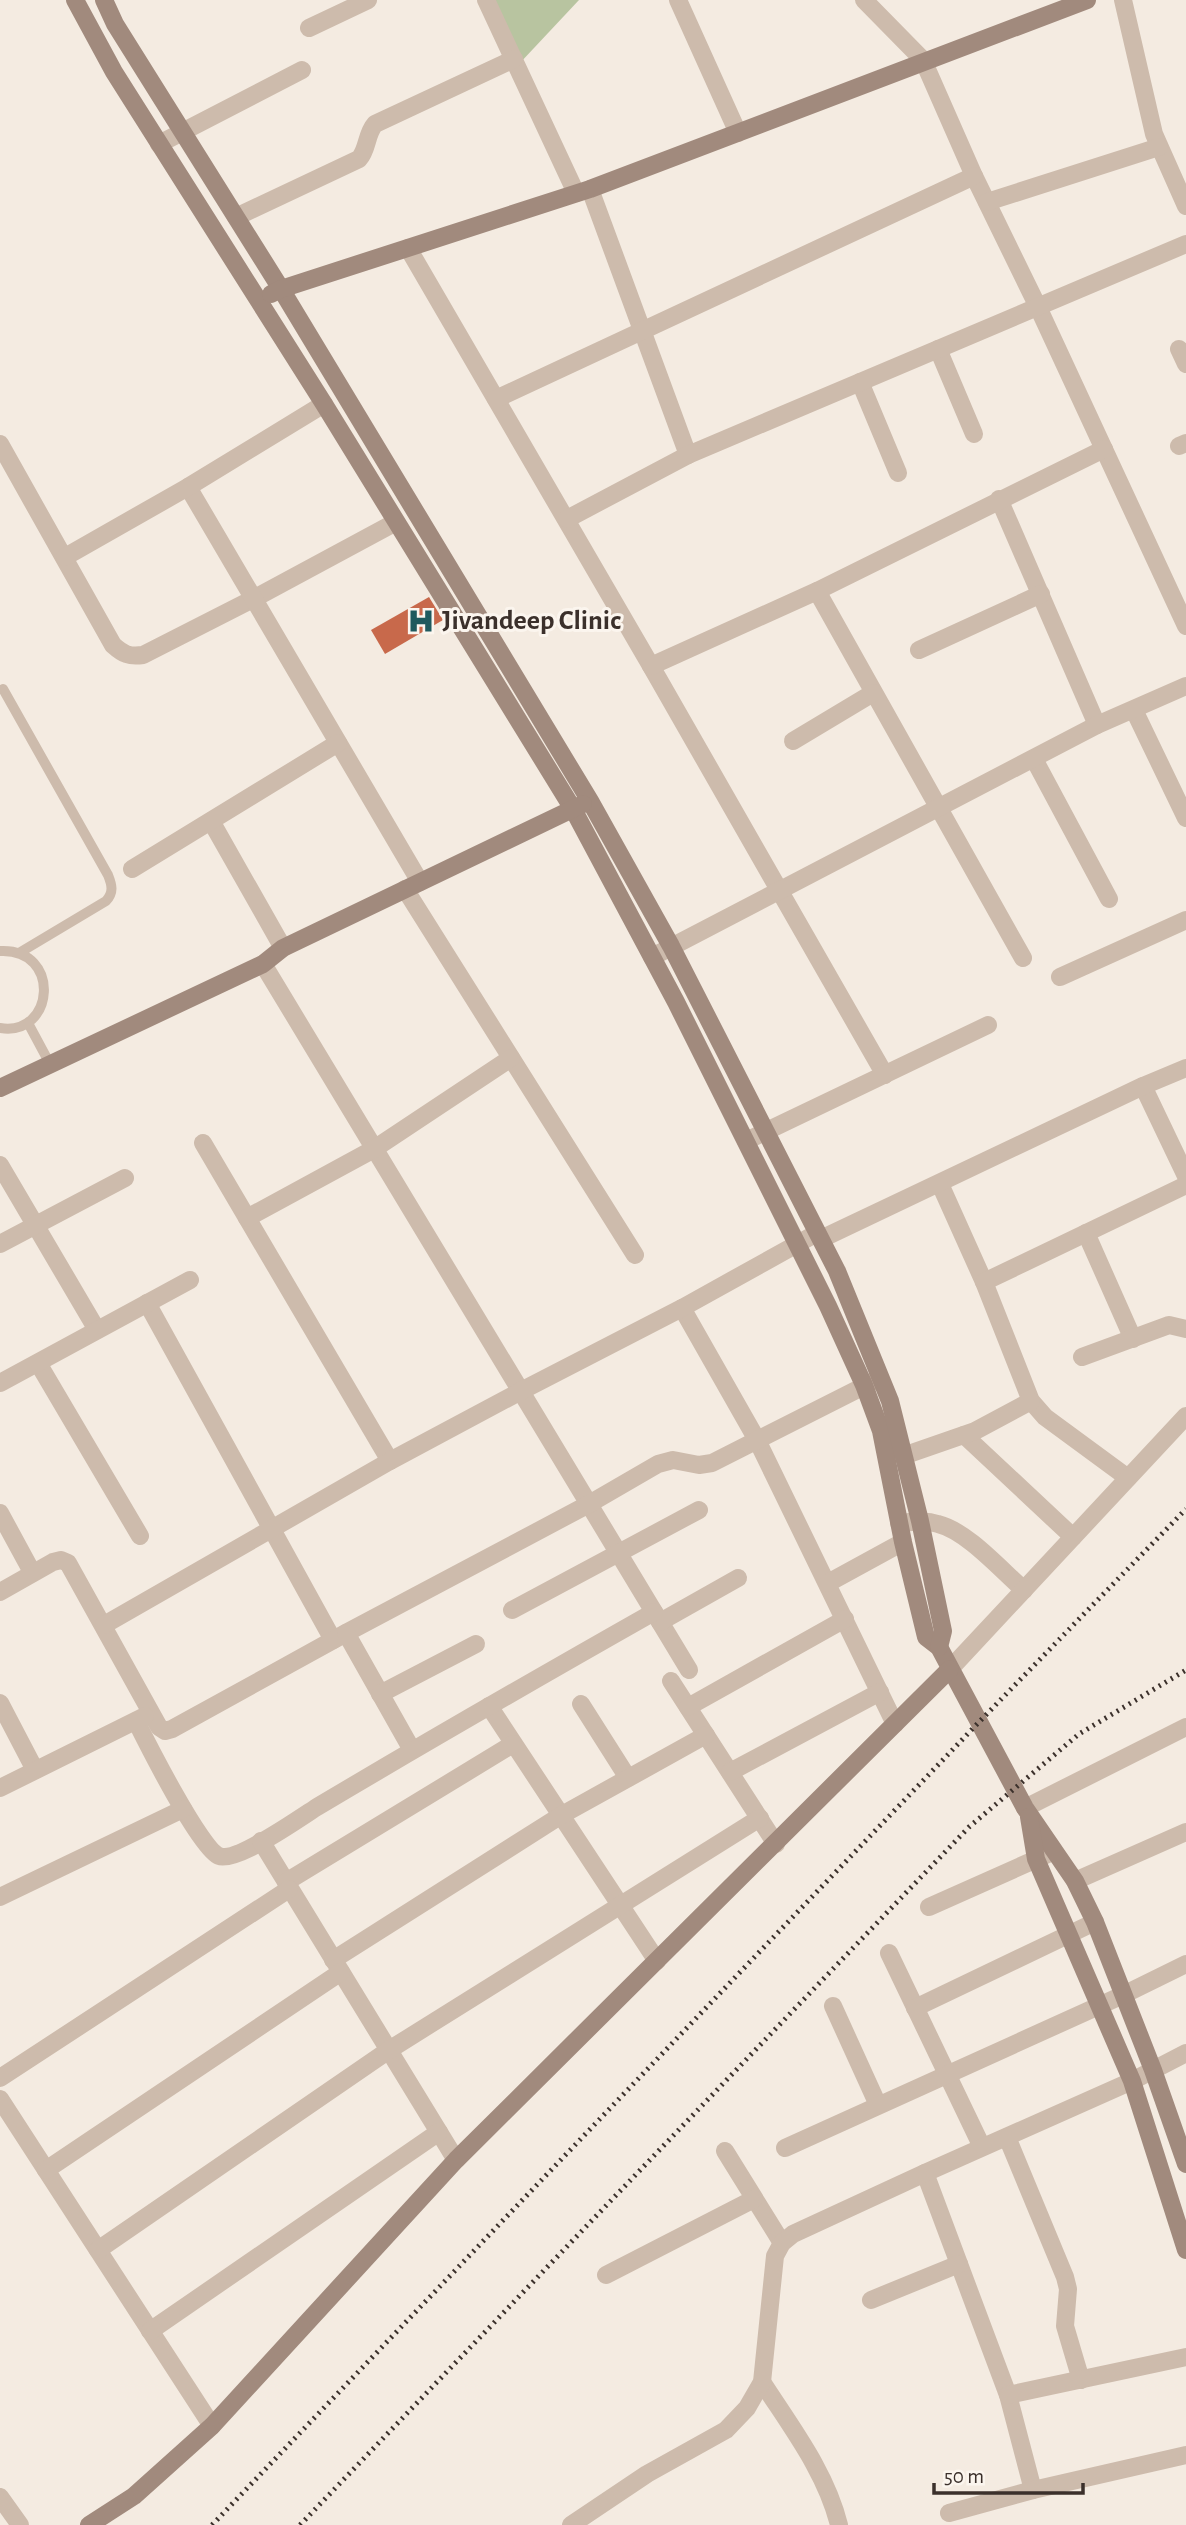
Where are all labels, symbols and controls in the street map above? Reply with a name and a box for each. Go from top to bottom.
hospital icon: Jivandeep Clinic [406,606,436,636]
place label: Jivandeep Clinic [442,607,621,635]
scale bar [934,2452,1083,2496]
text: 50 m [944,2466,984,2487]

